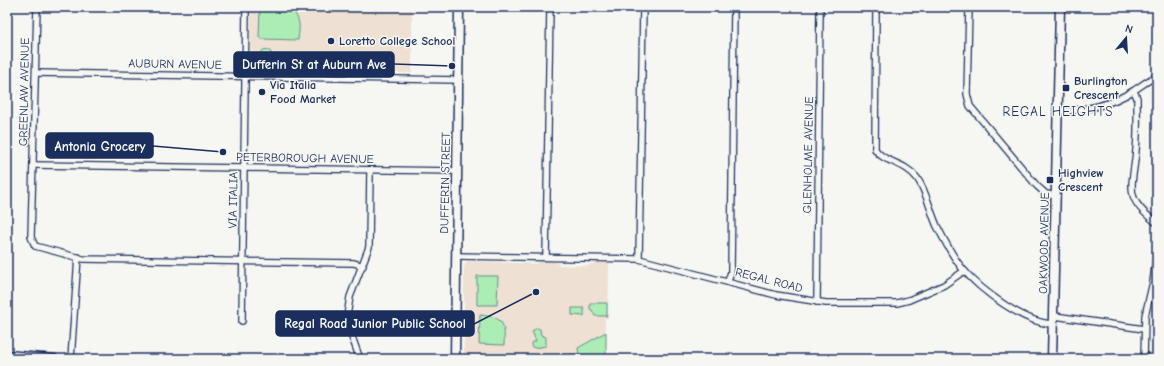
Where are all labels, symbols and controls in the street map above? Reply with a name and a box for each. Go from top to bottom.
north arrow [1106,18,1146,58]
text: N [1124,22,1134,36]
place label: Loretto College School [339,34,455,48]
marker: Loretto College School [326,36,336,46]
street label: GREENLAW AVENUE [16,38,32,146]
callout: Dufferin St at Auburn Ave [234,52,394,77]
street label: AUBURN AVENUE [128,56,222,72]
text: Dufferin St at Auburn Ave [242,57,387,72]
place label: Burlington Crescent [1074,74,1128,102]
place label: Via Italia Food Market [270,78,337,106]
marker: Burlington Crescent [1061,83,1071,93]
marker: Via Italia Food Market [257,87,267,97]
street label: GLENHOLME AVENUE [800,96,816,214]
district label: REGAL HEIGHTS [1003,104,1113,119]
street label: DUFFERIN STREET [437,131,453,234]
callout: Antonia Grocery [46,133,153,158]
text: Antonia Grocery [54,139,146,154]
street label: PETERBOROUGH AVENUE [236,150,374,166]
place label: Highview Crescent [1058,166,1104,194]
street label: VIA ITALIA [226,172,240,228]
marker: Highview Crescent [1045,175,1055,185]
street label: OAKWOOD AVENUE [1036,192,1052,294]
street label: REGAL ROAD [734,265,804,295]
callout: Regal Road Junior Public School [276,311,474,336]
text: Regal Road Junior Public School [284,316,466,331]

